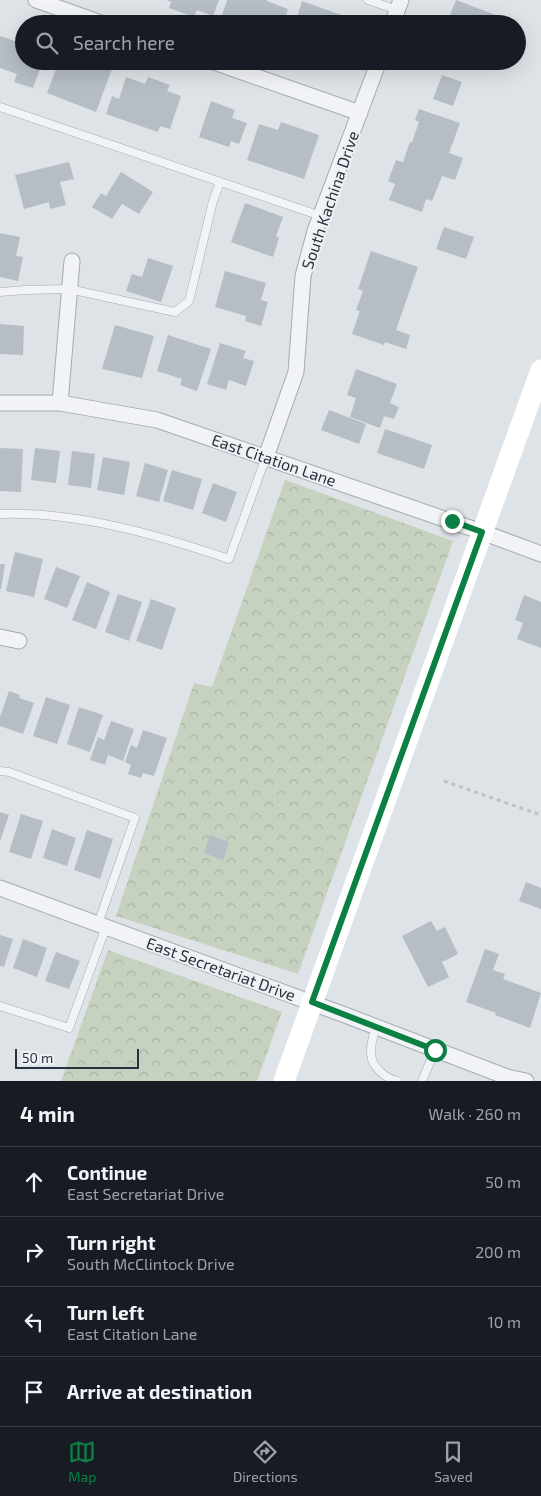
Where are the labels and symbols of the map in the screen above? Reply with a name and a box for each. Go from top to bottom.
street label: South Kachina Drive [297,128,362,272]
street label: East Citation Lane [209,429,339,490]
route end [441,510,464,533]
street label: East Secretariat Drive [144,933,298,1004]
route start [424,1039,447,1062]
scale bar [15,1046,139,1069]

